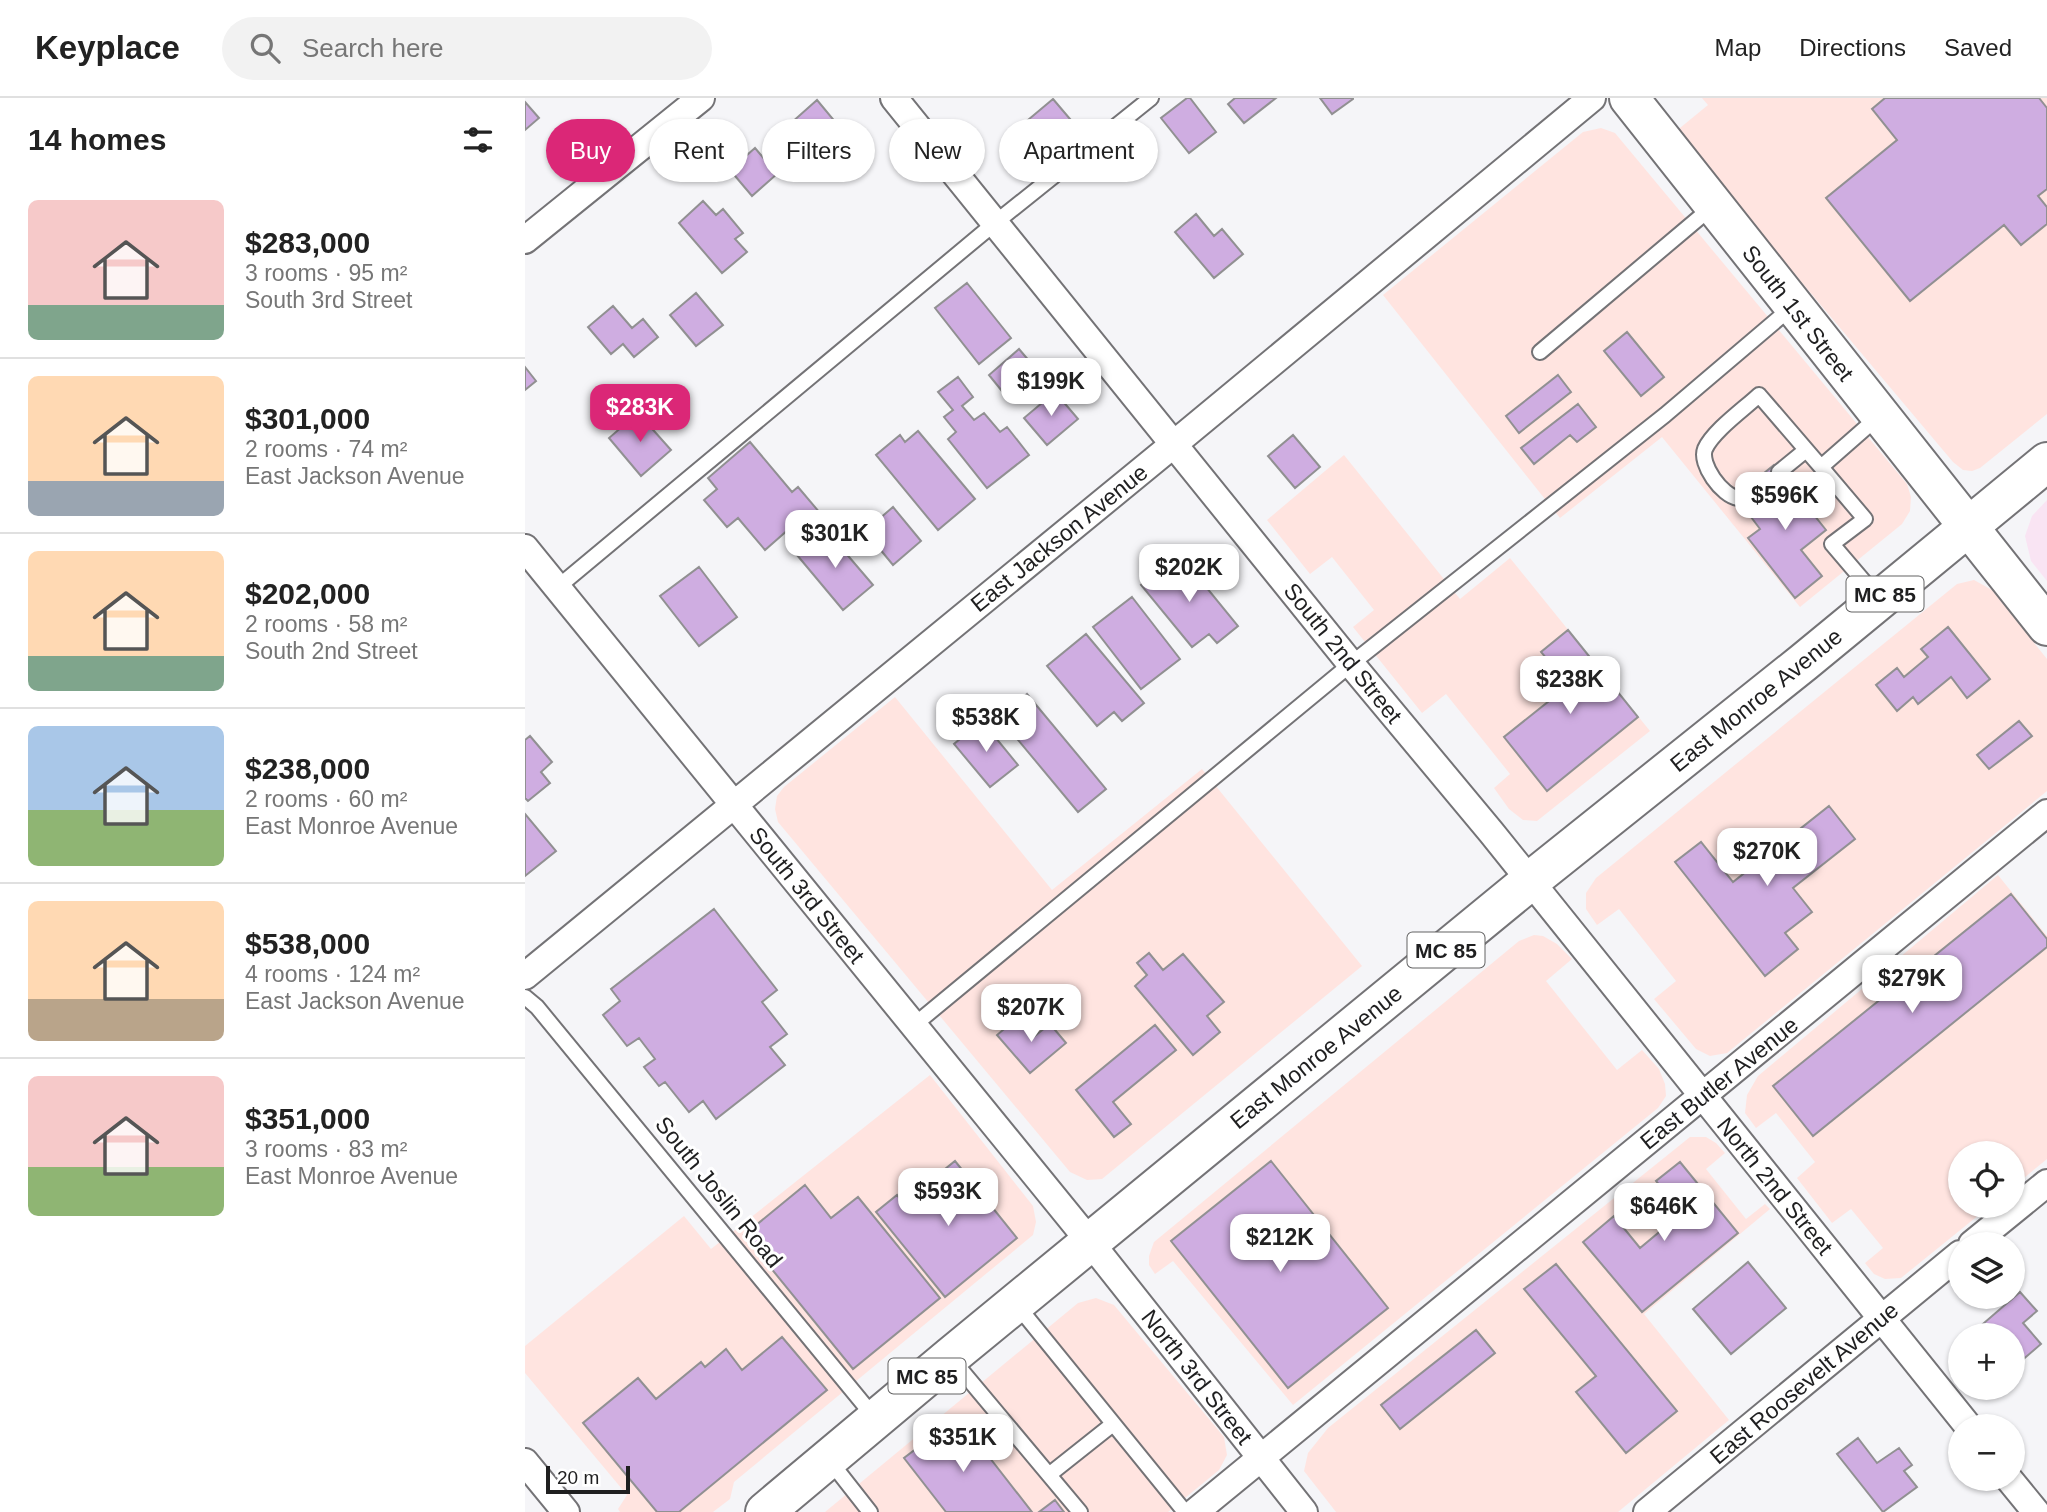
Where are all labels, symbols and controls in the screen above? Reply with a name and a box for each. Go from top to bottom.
search box [222,17,712,80]
text: Keyplace [35,29,180,66]
icon: search [246,29,284,67]
text: Search here [302,33,444,63]
text: Map [1715,34,1761,61]
text: Directions [1799,34,1906,61]
text: Saved [1944,34,2012,61]
chip: Buy [546,119,635,182]
chip: Rent [649,119,748,182]
chip: Filters [762,119,875,182]
chip: New [889,119,985,182]
chip: Apartment [999,119,1158,182]
icon: filters [459,121,497,159]
text: 14 homes [28,123,166,156]
text: $283,000 [245,226,370,259]
icon: home [84,228,168,312]
street label: South 1st Street [1737,240,1859,386]
text: 3 rooms · 95 m² [245,260,407,286]
text: South 3rd Street [245,287,413,313]
pin: $199K [1002,358,1100,418]
text: $199K [1017,368,1085,394]
pin: $283K [591,384,689,444]
text: $283K [606,394,674,420]
text: $301,000 [245,402,370,435]
icon: home [84,404,168,488]
text: 2 rooms · 74 m² [245,436,407,462]
street label: East Jackson Avenue [966,459,1152,617]
text: East Jackson Avenue [245,463,465,489]
pin: $596K [1736,472,1834,532]
text: $596K [1751,482,1819,508]
pin: $301K [786,510,884,570]
text: $301K [801,520,869,546]
pin: $202K [1140,545,1238,604]
text: $202K [1155,554,1223,580]
road number: MC 85 [1847,576,1923,612]
text: $202,000 [245,577,370,610]
street label: South 2nd Street [1279,578,1408,729]
icon: home [84,579,168,663]
text: 2 rooms · 58 m² [245,611,407,637]
street label: East Monroe Avenue [1665,623,1847,777]
text: South 2nd Street [245,638,418,664]
pin: $238K [1521,656,1619,716]
text: $238K [1536,666,1604,692]
pin: $538K [937,694,1035,754]
text: $538K [952,704,1020,730]
text: $238,000 [245,752,370,785]
icon: home [84,754,168,838]
text: 2 rooms · 60 m² [245,786,407,812]
text: East Monroe Avenue [245,813,458,839]
street label: South 3rd Street [744,822,870,969]
pin: $270K [1718,828,1816,888]
text: $270K [1733,838,1801,864]
text: $538,000 [245,927,370,960]
icon: home [84,929,168,1013]
road number: MC 85 [1408,932,1485,968]
pin: $279K [1863,956,1961,1015]
text: 4 rooms · 124 m² [245,961,420,987]
text: $279K [1878,965,1946,991]
street label: East Monroe Avenue [1225,980,1407,1134]
pin: $207K [982,984,1080,1044]
text: East Jackson Avenue [245,988,465,1014]
text: $207K [997,994,1065,1020]
street label: East Butler Avenue [1635,1011,1803,1155]
text: $351,000 [245,1102,370,1135]
icon: home [84,1104,168,1188]
street label: South Joslin Road [650,1111,788,1273]
street label: North 2nd Street [1712,1112,1839,1260]
text: 3 rooms · 83 m² [245,1136,407,1162]
map controls [1948,1141,2025,1491]
button: locate [1948,1141,2025,1218]
text: East Monroe Avenue [245,1163,458,1189]
pin: $593K [899,1168,997,1228]
text: $593K [914,1178,982,1204]
pin: $646K [1615,1184,1713,1243]
text: $646K [1630,1193,1698,1219]
pin: $212K [1231,1214,1329,1274]
text: $212K [1246,1224,1314,1250]
button: layers [1948,1232,2025,1309]
street label: East Roosevelt Avenue [1705,1297,1903,1469]
street label: North 3rd Street [1136,1305,1258,1450]
button: + [1948,1323,2025,1400]
road number: MC 85 [889,1358,965,1394]
pin: $351K [914,1414,1012,1474]
button: − [1948,1414,2025,1491]
text: $351K [929,1424,997,1450]
scale bar [546,1463,630,1495]
text: 20 m [557,1467,599,1488]

